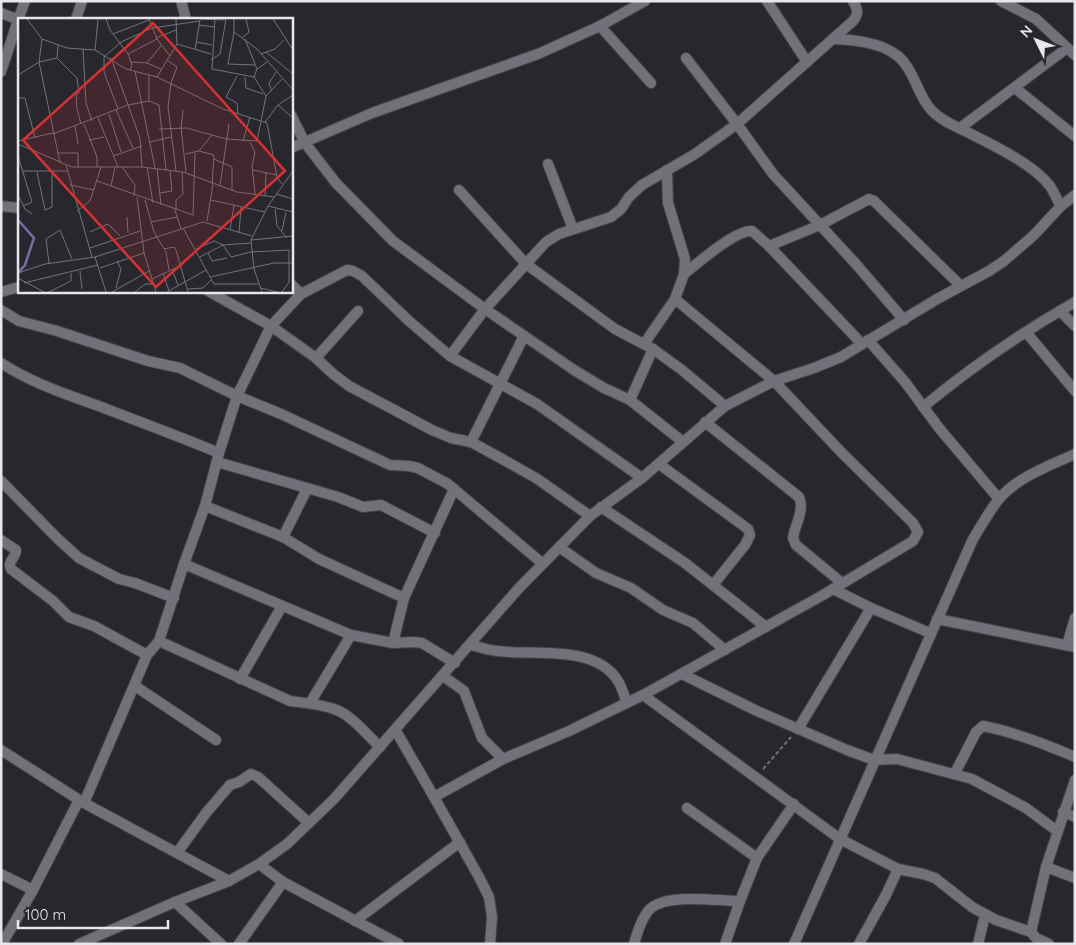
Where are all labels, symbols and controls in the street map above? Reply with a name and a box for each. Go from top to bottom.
north arrow [1011,15,1061,65]
inset map [18,18,292,292]
text: N [1016,21,1036,41]
scale bar [18,898,168,930]
text: 100 m [25,905,66,924]

